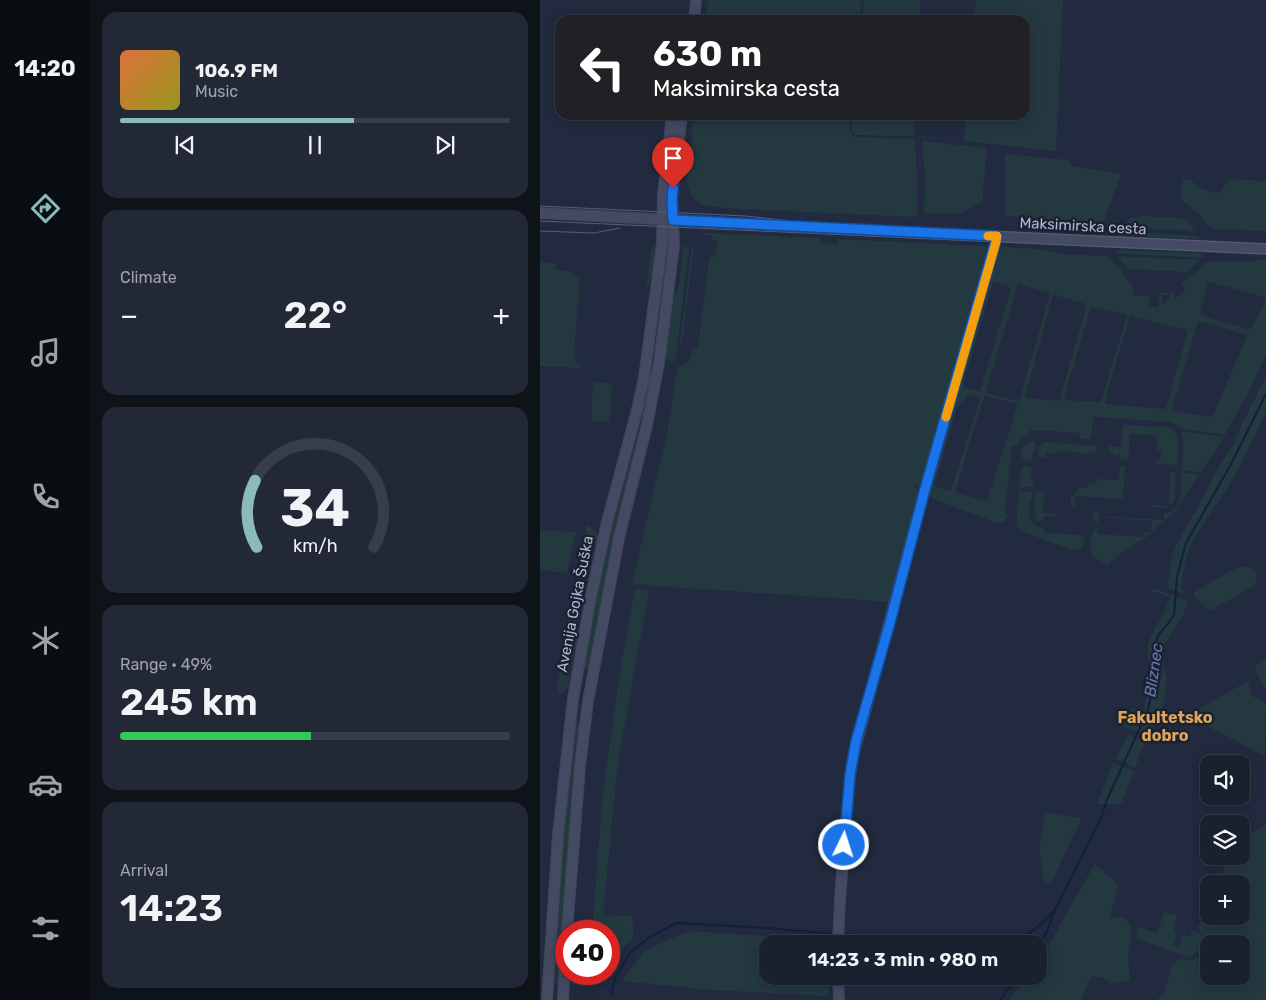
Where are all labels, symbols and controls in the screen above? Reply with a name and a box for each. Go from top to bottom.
text: 630 m [653,33,762,75]
icon: left [570,35,635,100]
text: 14:20 [14,55,76,82]
text: 106.9 FM [195,59,278,82]
text: Maksimirska cesta [653,75,840,102]
text: Music [195,82,238,101]
icon: previous [171,131,199,159]
icon: pause [301,131,329,159]
icon: next [431,131,459,159]
pin [652,137,694,188]
icon: arrive [659,144,687,172]
icon: directions [28,191,63,226]
street label: Maksimirska cesta [1019,214,1147,238]
text: Climate [120,268,177,287]
text: 22° [284,292,347,338]
text: − [120,299,138,332]
text: + [493,299,510,332]
icon: music [28,335,63,370]
text: 34 [280,477,350,539]
icon: phone [28,479,63,514]
street label: Avenija Gojka Šuška [553,534,597,674]
text: km/h [293,535,337,556]
icon: climate [28,623,63,658]
water label: Bliznec [1140,642,1167,698]
text: Range · 49% [120,655,212,674]
text: 245 km [120,679,258,725]
district label: Fakultetsko dobro [1117,708,1213,745]
map controls [1200,755,1250,985]
button: sound [1200,755,1250,805]
icon: car [28,767,63,802]
button: layers [1200,815,1250,865]
position arrow [817,818,869,870]
text: Arrival [120,861,168,880]
button: + [1200,875,1250,925]
text: 14:23 [120,885,223,931]
icon: filters [28,911,63,946]
speed limit sign: 40 [555,920,620,985]
button: − [1200,935,1250,985]
text: 14:23 · 3 min · 980 m [808,948,998,971]

